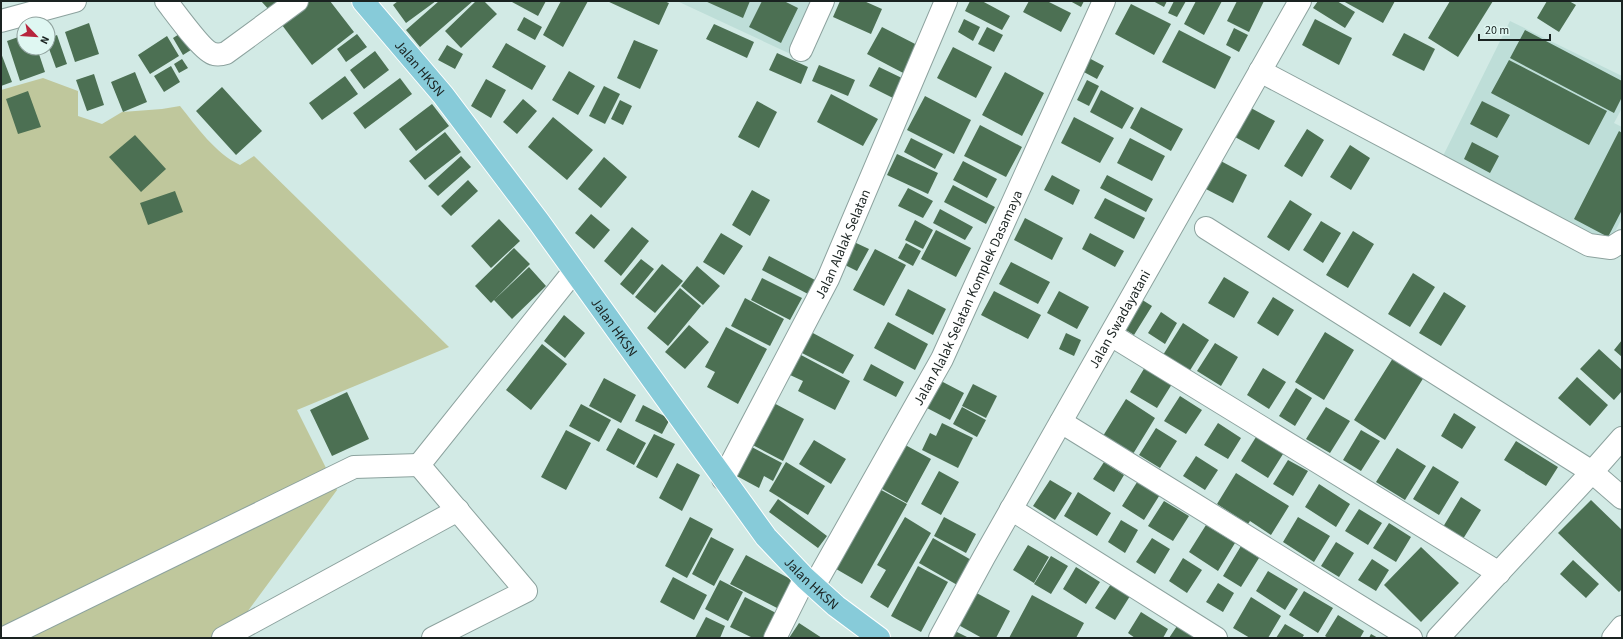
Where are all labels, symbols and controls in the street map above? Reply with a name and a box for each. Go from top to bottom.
north arrow [16,16,56,56]
scale bar [1479,16,1550,42]
text: 20 m [1485,22,1509,39]
text: N [36,34,53,47]
street label: Jalan HKSN [389,36,449,101]
street label: Jalan Alalak Selatan [810,186,876,302]
street label: Jalan Alalak Selatan Komplek Dasamaya [909,187,1028,409]
street label: Jalan Swadayatani [1084,267,1156,372]
street label: Jalan HKSN [586,294,642,361]
street label: Jalan HKSN [779,553,843,615]

